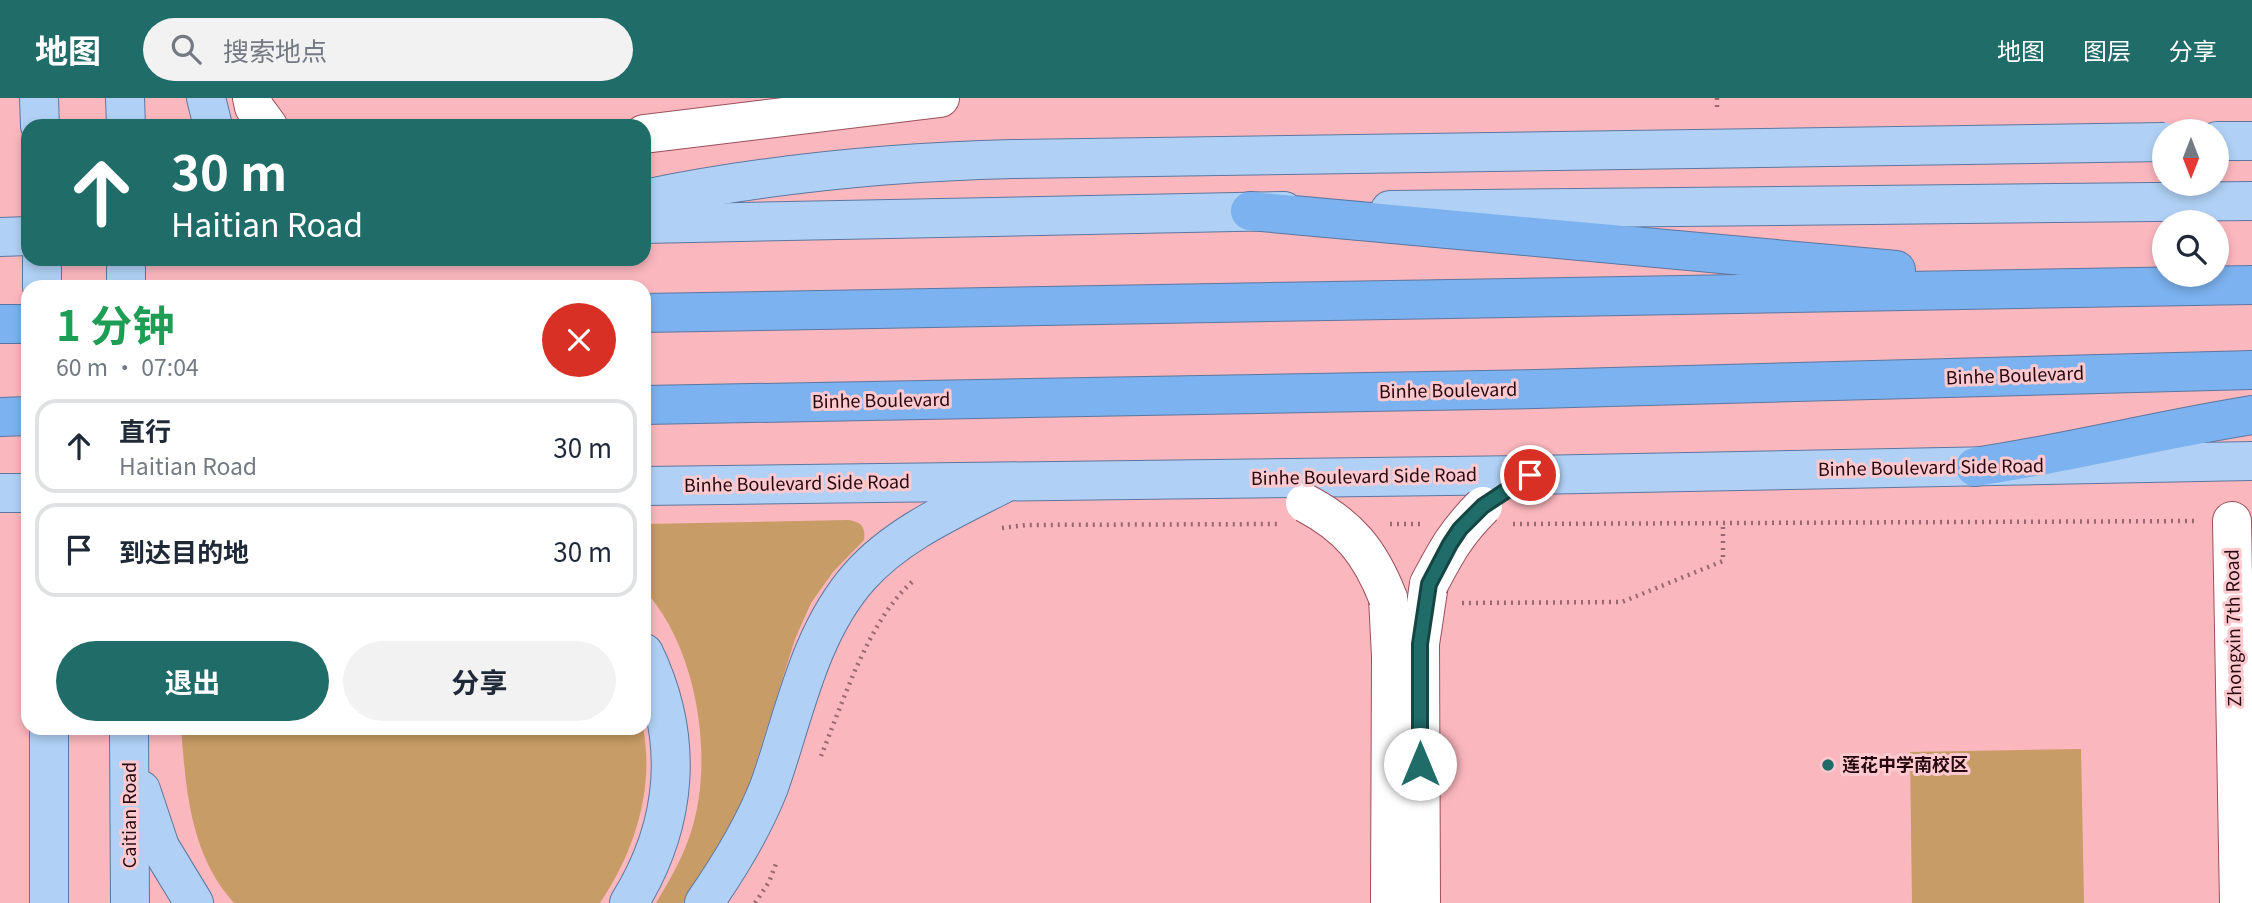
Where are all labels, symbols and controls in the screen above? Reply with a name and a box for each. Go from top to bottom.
search box [143,18,633,81]
text: 地图 [35,25,101,73]
icon: search [167,30,205,68]
text: 搜索地点 [223,31,327,68]
text: 地图 [1997,32,2045,67]
text: 图层 [2083,32,2131,67]
text: 分享 [2169,32,2217,67]
north arrow [2152,119,2230,196]
map controls [2152,119,2229,287]
text: 30 m [171,134,287,205]
icon: ahead [56,147,147,238]
text: Haitian Road [171,200,363,246]
button: search [2152,210,2229,287]
text: 1 分钟 [56,292,174,353]
button: close [542,303,616,377]
text: 60 m · 07:04 [56,349,199,383]
street label: Binhe Boulevard [1945,359,2085,389]
street label: Binhe Boulevard [1379,375,1517,403]
street label: Binhe Boulevard [812,385,950,413]
text: 直行 [119,411,171,448]
icon: ahead [60,427,98,465]
text: 30 m [553,428,612,465]
pin [1500,445,1560,505]
text: Haitian Road [119,448,257,482]
street label: Binhe Boulevard Side Road [1818,451,2044,481]
icon: arrive [1511,456,1549,494]
street label: Binhe Boulevard Side Road [1251,460,1477,490]
street label: Binhe Boulevard Side Road [684,467,910,497]
icon: arrive [60,531,98,569]
text: 到达目的地 [119,532,249,569]
text: 30 m [553,532,612,569]
street label: Zhongxin 7th Road [2218,549,2246,707]
button: 退出 [56,641,329,721]
button: 分享 [343,641,616,721]
position arrow [1383,727,1457,801]
place label: 莲花中学南校区 [1842,750,1968,776]
marker: 莲花中学南校区 [1820,757,1836,773]
street label: Caitian Road [115,762,141,868]

